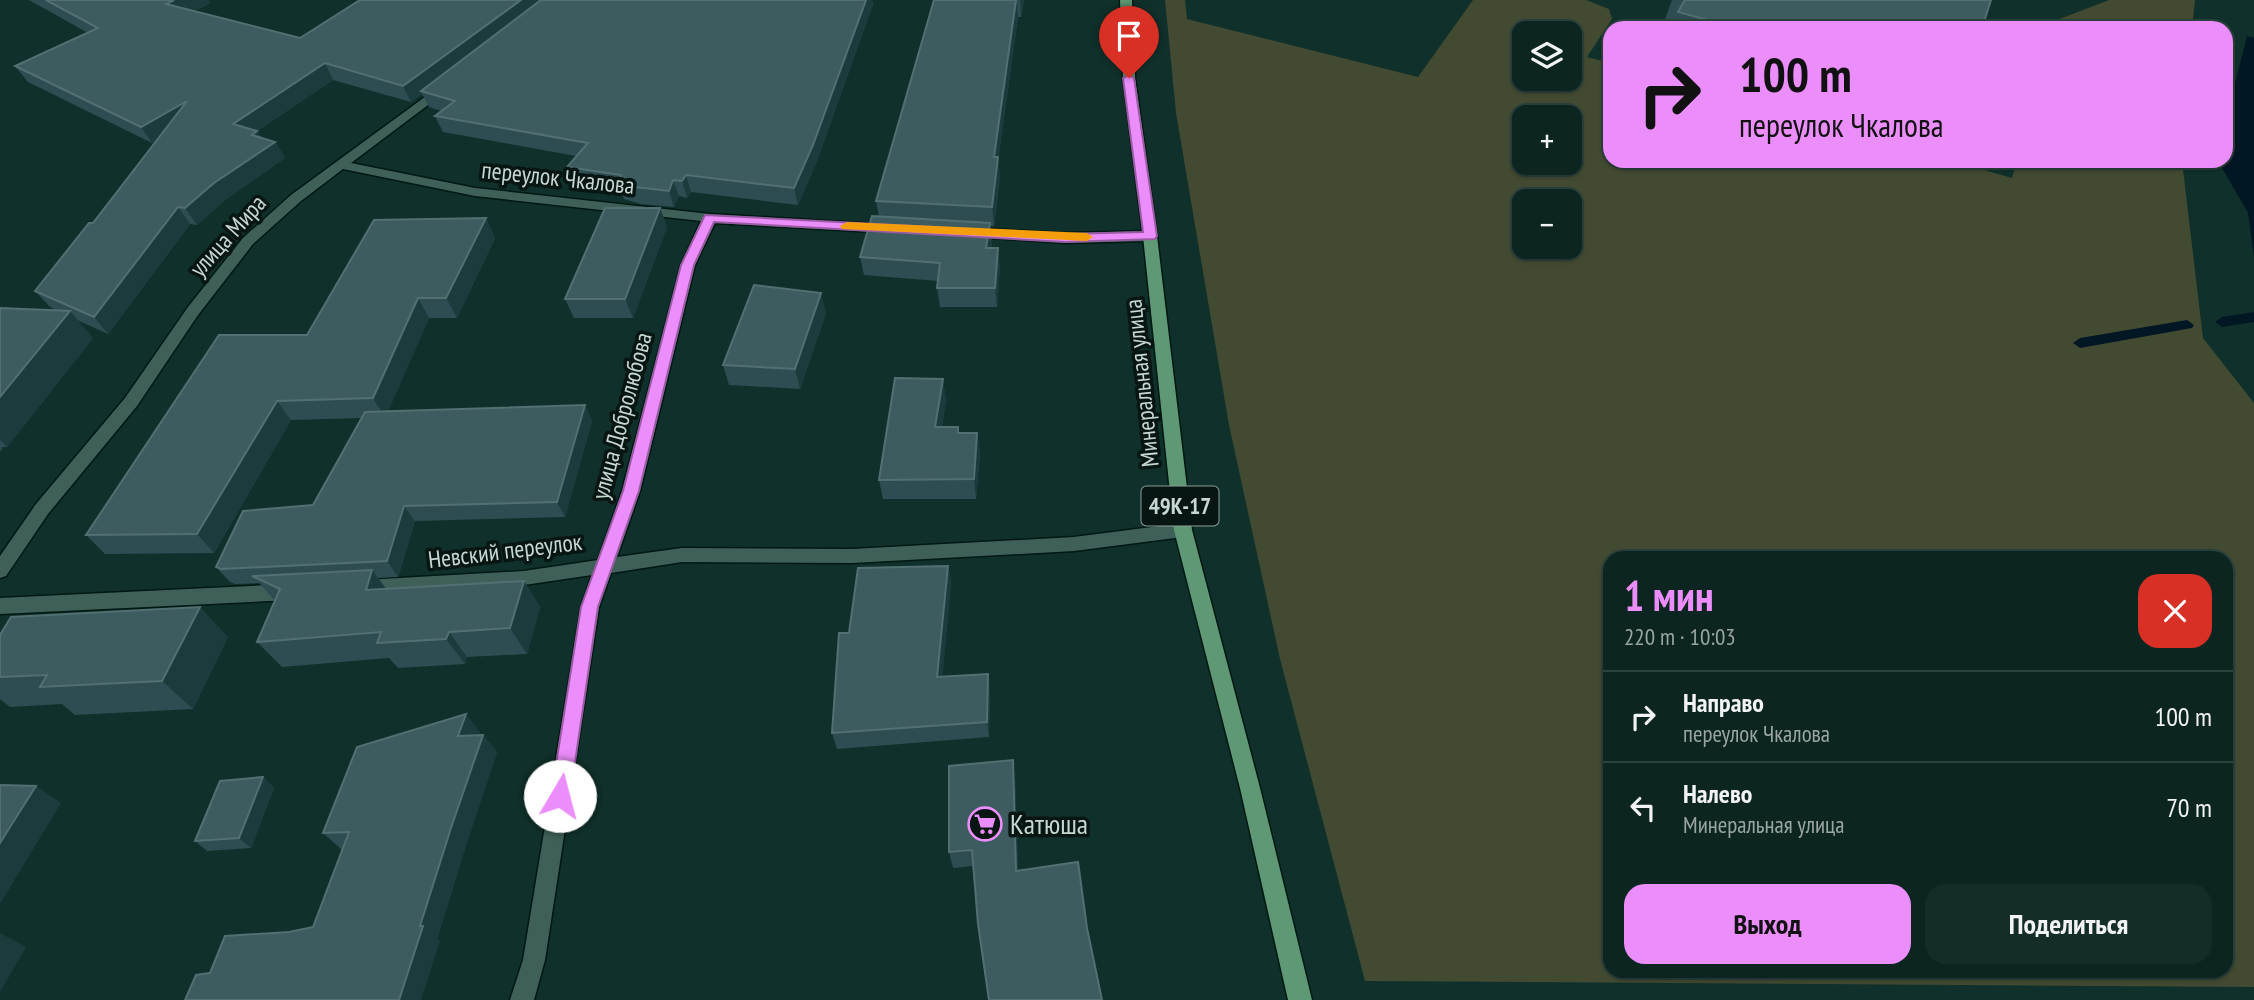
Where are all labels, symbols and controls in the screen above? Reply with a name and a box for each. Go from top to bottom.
pin [1099,6,1159,78]
icon: arrive [1110,17,1148,55]
map controls [1512,21,1582,259]
button: layers [1512,21,1582,91]
text: 100 m [1739,42,1852,106]
icon: right [1624,49,1715,140]
text: переулок Чкалова [1739,104,1944,146]
button: + [1512,105,1582,175]
street label: переулок Чкалова [480,154,636,201]
street label: улица Мира [183,188,273,283]
button: − [1512,189,1582,259]
street label: Минеральная улица [1117,298,1166,468]
street label: улица Добролюбова [584,329,659,503]
road number: 49К-17 [1142,486,1218,526]
street label: Невский переулок [426,526,584,575]
text: 1 мин [1624,568,1714,623]
button: close [2138,574,2212,648]
text: 220 m · 10:03 [1624,622,1736,651]
text: Направо [1683,686,1764,719]
icon: right [1624,698,1662,736]
text: 100 m [2154,700,2212,733]
text: переулок Чкалова [1683,719,1830,748]
position arrow [523,759,597,833]
text: Налево [1683,777,1752,810]
icon: left [1624,789,1662,827]
text: 70 m [2166,791,2212,824]
supermarket icon: Катюша [966,805,1004,843]
place label: Катюша [1010,805,1088,842]
text: Минеральная улица [1683,810,1844,839]
button: Выход [1624,884,1911,964]
button: Поделиться [1925,884,2212,964]

